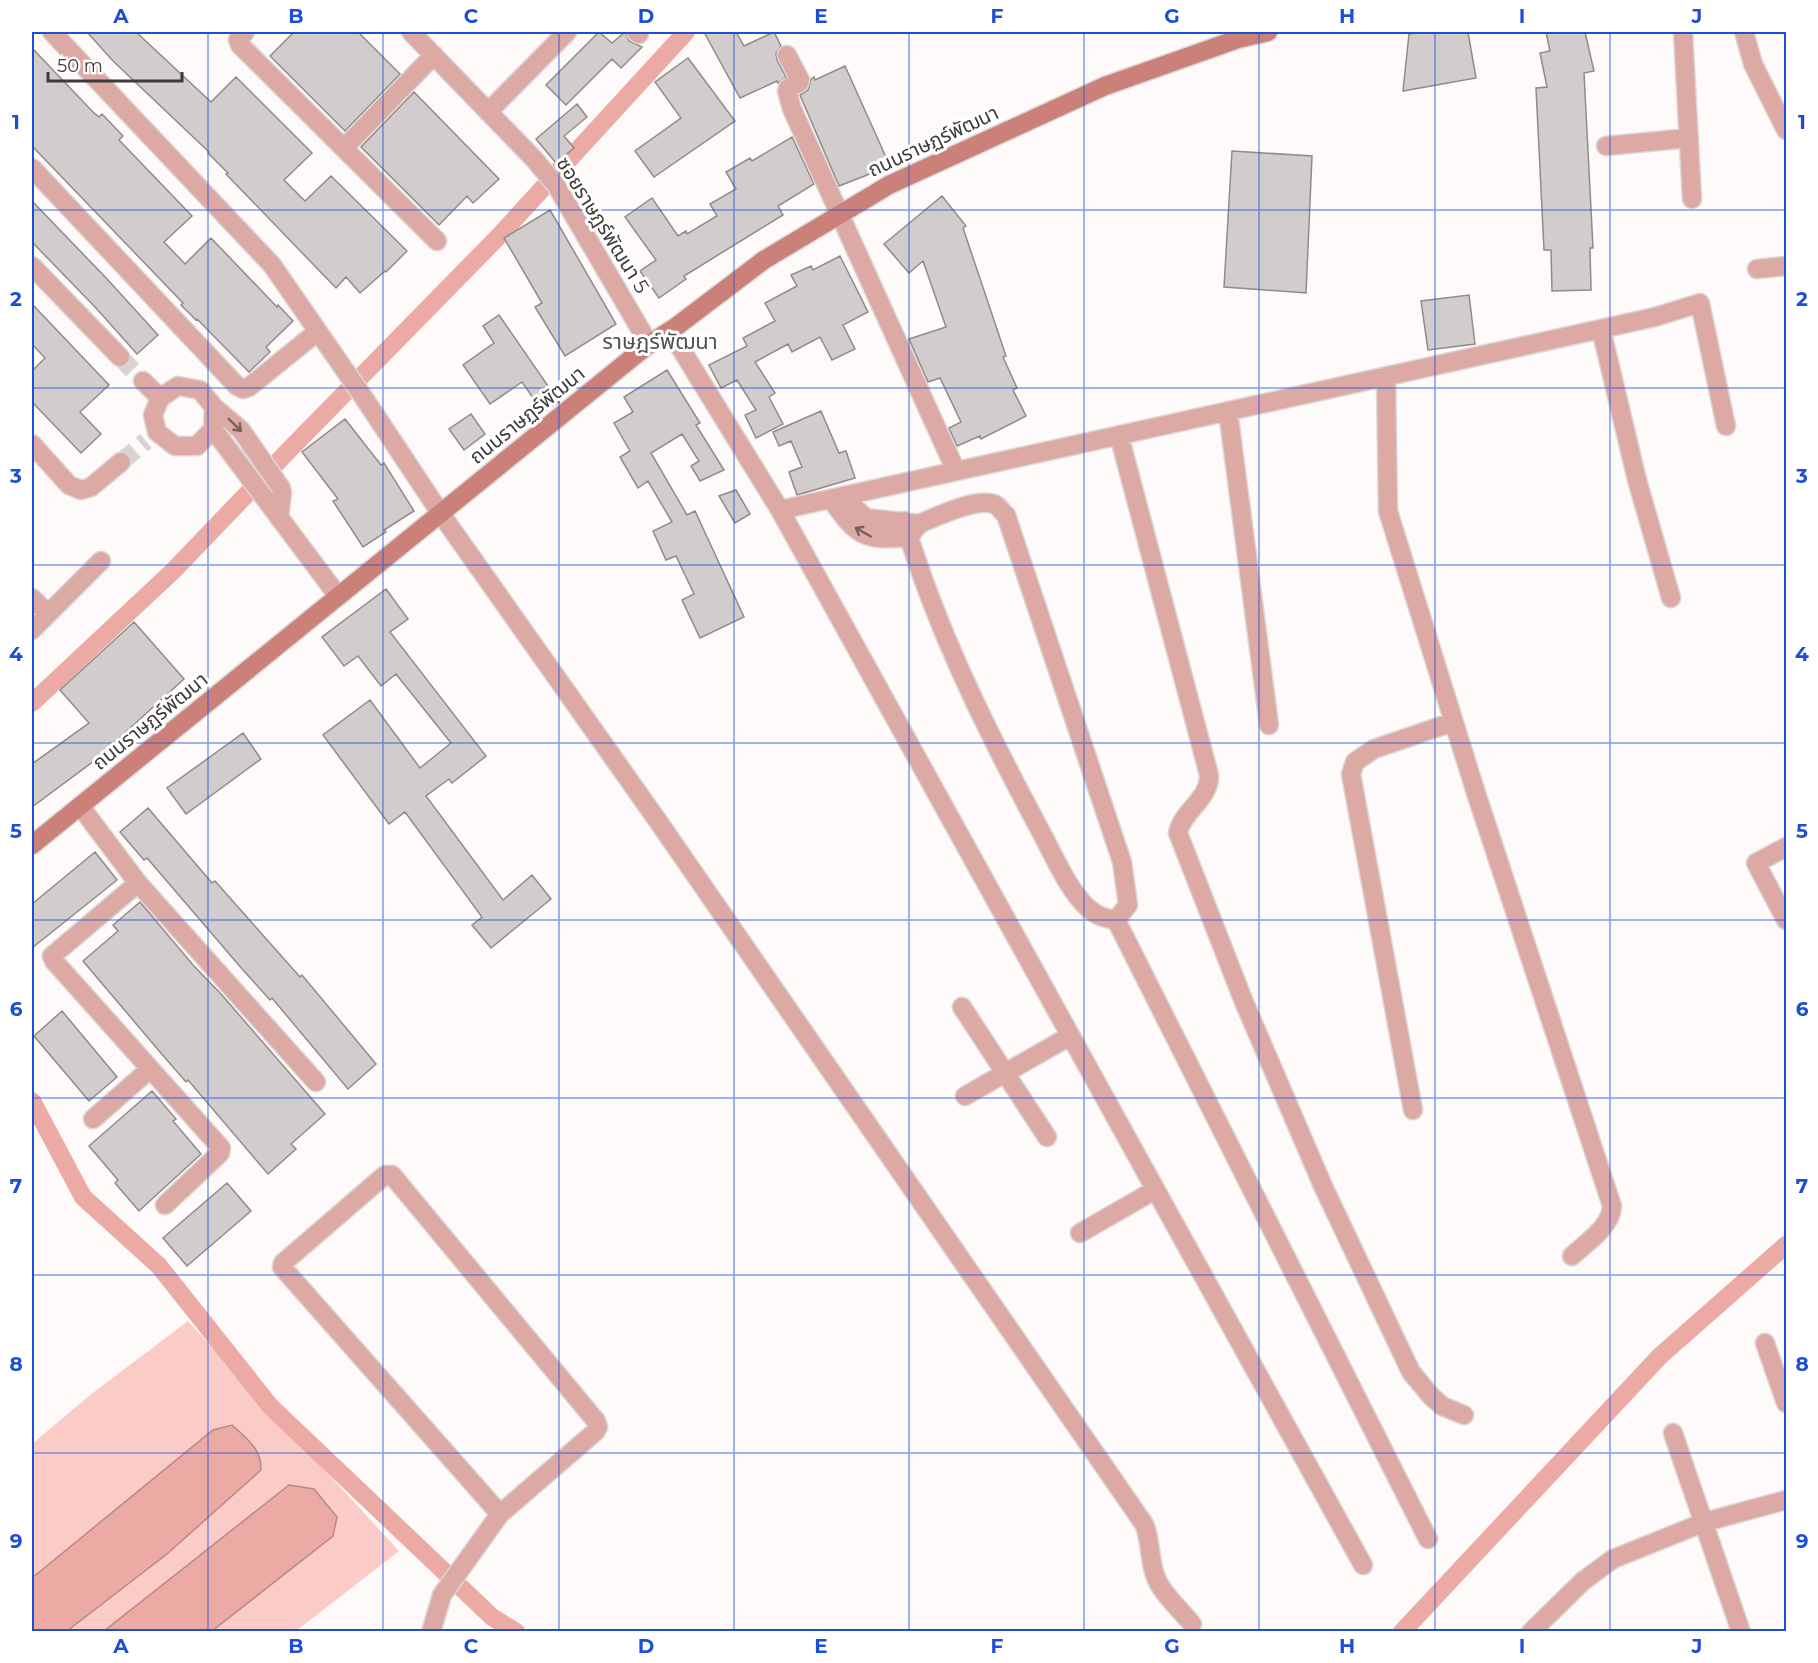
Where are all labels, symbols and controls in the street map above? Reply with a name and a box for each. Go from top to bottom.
text: A [112,4,129,28]
text: B [288,4,304,28]
text: C [464,4,479,28]
text: D [638,4,654,28]
text: E [814,4,828,28]
text: F [991,4,1004,28]
text: G [1164,4,1180,28]
text: H [1339,4,1355,28]
text: I [1519,4,1525,28]
text: J [1691,4,1702,28]
scale bar [48,45,182,83]
text: 50 m [57,55,103,77]
street label: ถนนราษฏร์พัฒนา [864,100,1002,182]
text: 1 [12,110,20,134]
text: 1 [1798,110,1806,134]
street label: ซอยราษฎร์พัฒนา 5 [552,153,654,297]
text: 2 [10,287,22,311]
text: 2 [1796,287,1808,311]
district label: ราษฎร์พัฒนา [602,328,718,355]
street label: ถนนราษฏร์พัฒนา [465,361,589,469]
one-way arrow [228,418,243,433]
text: 3 [9,464,22,488]
text: 3 [1795,464,1808,488]
one-way arrow [855,526,872,538]
text: 4 [9,642,23,666]
text: 4 [1795,642,1809,666]
street label: ถนนราษฏร์พัฒนา [88,667,212,775]
text: 5 [10,819,22,843]
text: 5 [1796,819,1808,843]
text: 6 [10,997,23,1021]
text: 6 [1796,997,1809,1021]
text: 7 [10,1174,22,1198]
text: 7 [1796,1174,1808,1198]
text: 8 [9,1352,23,1376]
text: 8 [1795,1352,1809,1376]
text: 9 [10,1529,22,1553]
text: 9 [1796,1529,1808,1553]
text: A [112,1634,129,1658]
text: B [288,1634,304,1658]
text: C [464,1634,479,1658]
text: D [638,1634,654,1658]
text: E [814,1634,828,1658]
text: F [991,1634,1004,1658]
text: G [1164,1634,1180,1658]
text: H [1339,1634,1355,1658]
text: I [1519,1634,1525,1658]
text: J [1691,1634,1702,1658]

